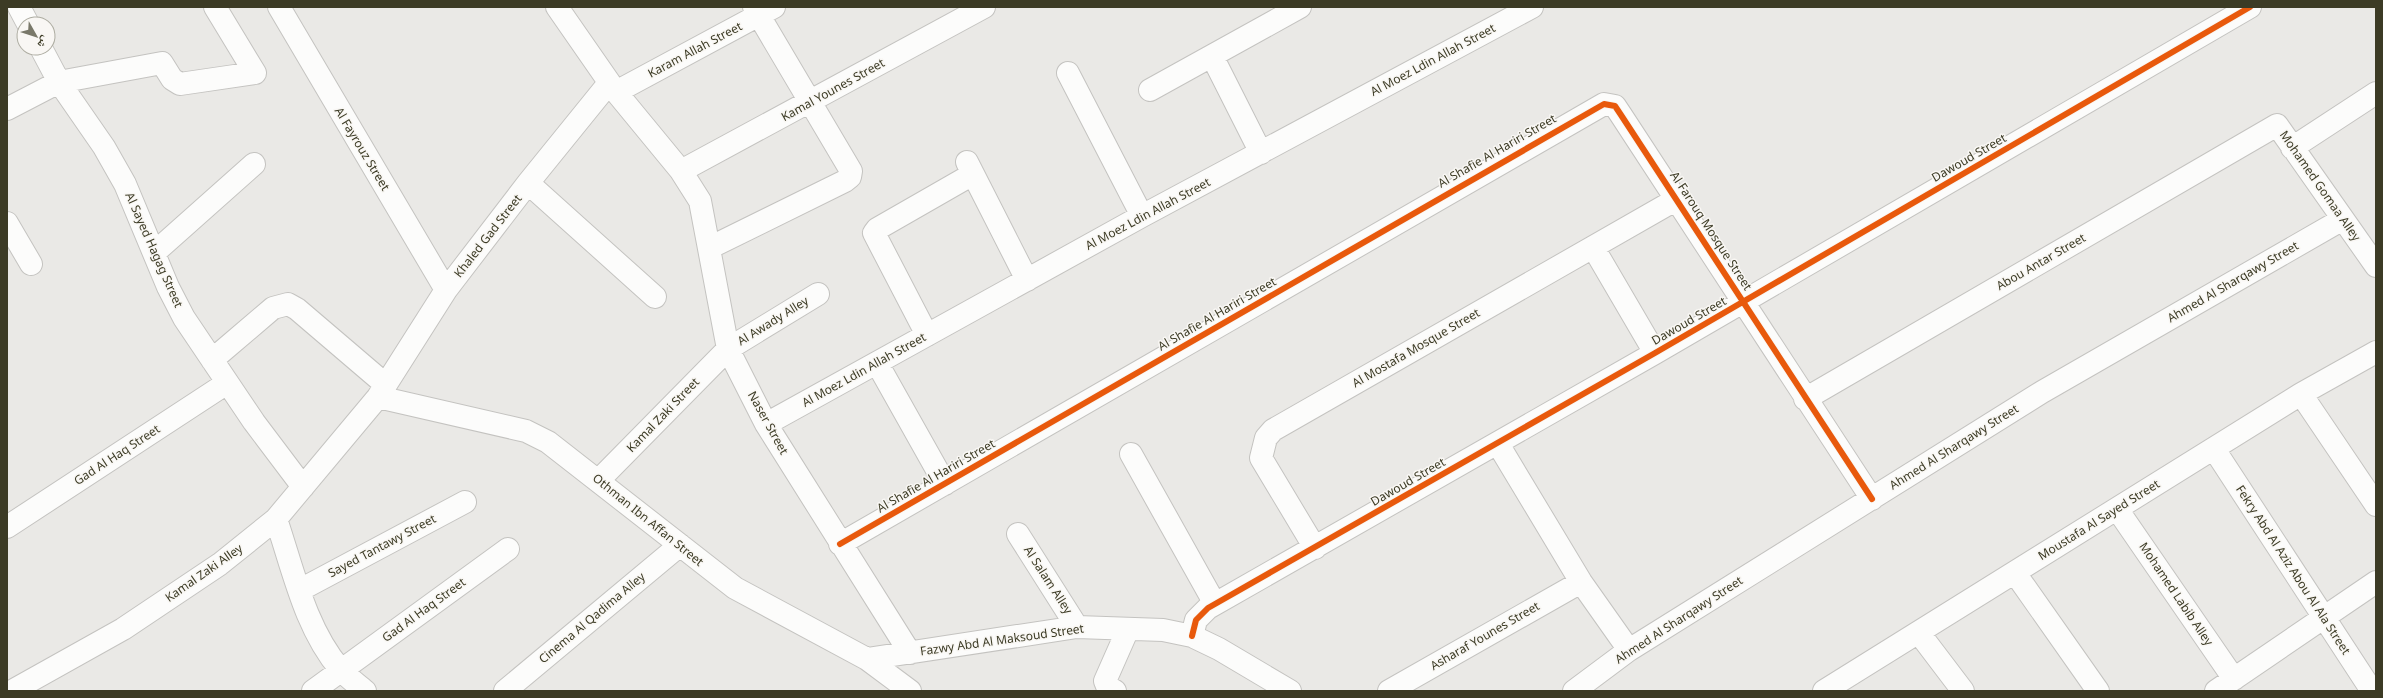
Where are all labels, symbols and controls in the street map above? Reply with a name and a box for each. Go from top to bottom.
north arrow [16,16,56,56]
street label: Karam Allah Street [645,17,746,82]
street label: Al Moez Ldin Allah Street [1367,19,1499,100]
text: ش [34,33,54,52]
street label: Kamal Younes Street [778,54,888,125]
street label: Al Fayrouz Street [331,104,394,194]
street label: Al Shafie Al Hariri Street [1434,109,1560,191]
street label: Mohamed Gomaa Alley [2276,127,2365,245]
street label: Dawoud Street [1928,129,2010,186]
street label: Al Farouq Mosque Street [1666,168,1757,294]
street label: Al Moez Ldin Allah Street [1082,173,1214,254]
street label: Al Sayed Hagag Street [121,190,188,311]
street label: Khaled Gad Street [450,190,526,281]
street label: Abou Antar Street [1993,229,2089,294]
street label: Ahmed Al Sharqawy Street [2164,237,2302,326]
street label: Al Shafie Al Hariri Street [1154,272,1280,354]
street label: Al Awady Alley [734,291,812,349]
street label: Dawoud Street [1648,292,1730,349]
street label: Al Mostafa Mosque Street [1349,304,1483,391]
street label: Al Moez Ldin Allah Street [799,328,929,411]
street label: Kamal Zaki Street [622,373,703,456]
street label: Naser Street [744,388,793,458]
street label: Ahmed Al Sharqawy Street [1886,399,2022,493]
street label: Gad Al Haq Street [70,420,164,489]
street label: Al Shafie Al Hariri Street [873,434,999,516]
street label: Dawoud Street [1367,453,1449,510]
street label: Othman Ibn Affan Street [589,469,708,570]
street label: Moustafa Al Sayed Street [2035,475,2163,564]
street label: Fekry Abd Al Aziz Abou Al Ala Street [2232,482,2355,658]
street label: Sayed Tantawy Street [325,510,439,581]
street label: Kamal Zaki Alley [162,539,247,606]
street label: Mohamed Labib Alley [2135,539,2218,649]
street label: Al Salam Alley [1020,542,1077,618]
street label: Cinema Al Qadima Alley [535,567,649,667]
street label: Ahmed Al Sharqawy Street [1612,571,1746,667]
street label: Gad Al Haq Street [378,573,469,646]
street label: Asharaf Younes Street [1427,597,1543,674]
street label: Fazwy Abd Al Maksoud Street [919,620,1086,659]

